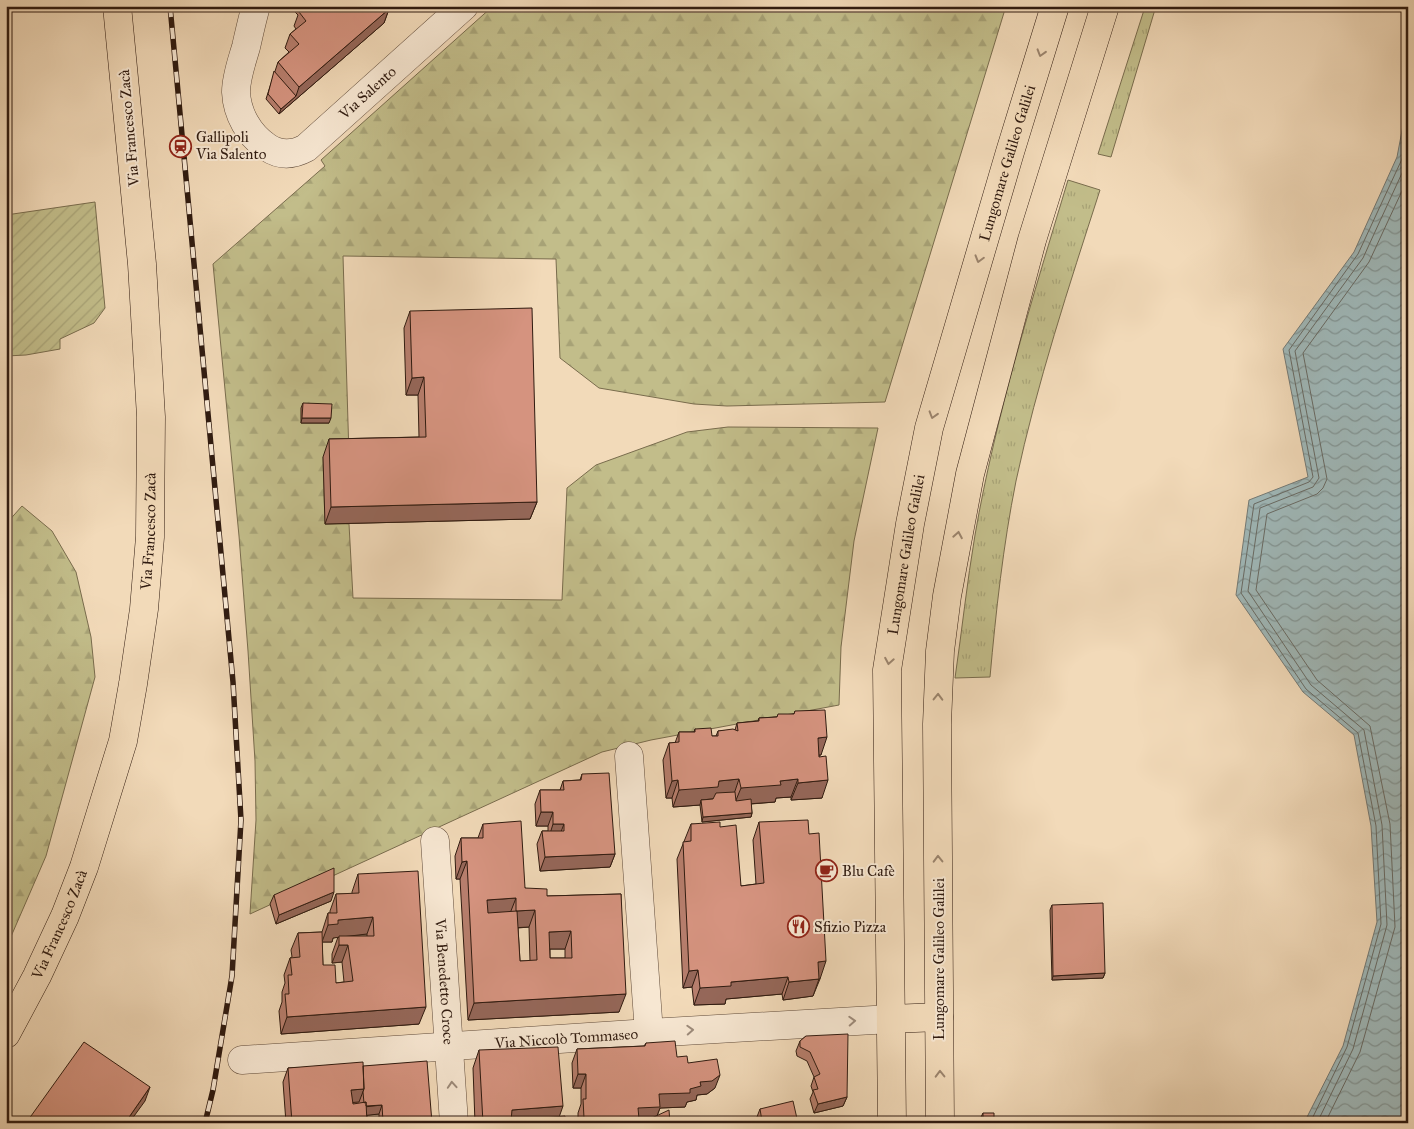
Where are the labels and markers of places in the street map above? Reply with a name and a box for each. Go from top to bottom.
place label: Gallipoli Via Salento [195,128,267,163]
station icon: Gallipoli Via Salento [168,134,192,158]
cafe icon: Blu Cafè [814,859,838,883]
place label: Blu Cafè [842,862,895,880]
restaurant icon: Sfizio Pizza [786,915,810,939]
place label: Sfizio Pizza [814,918,887,936]

